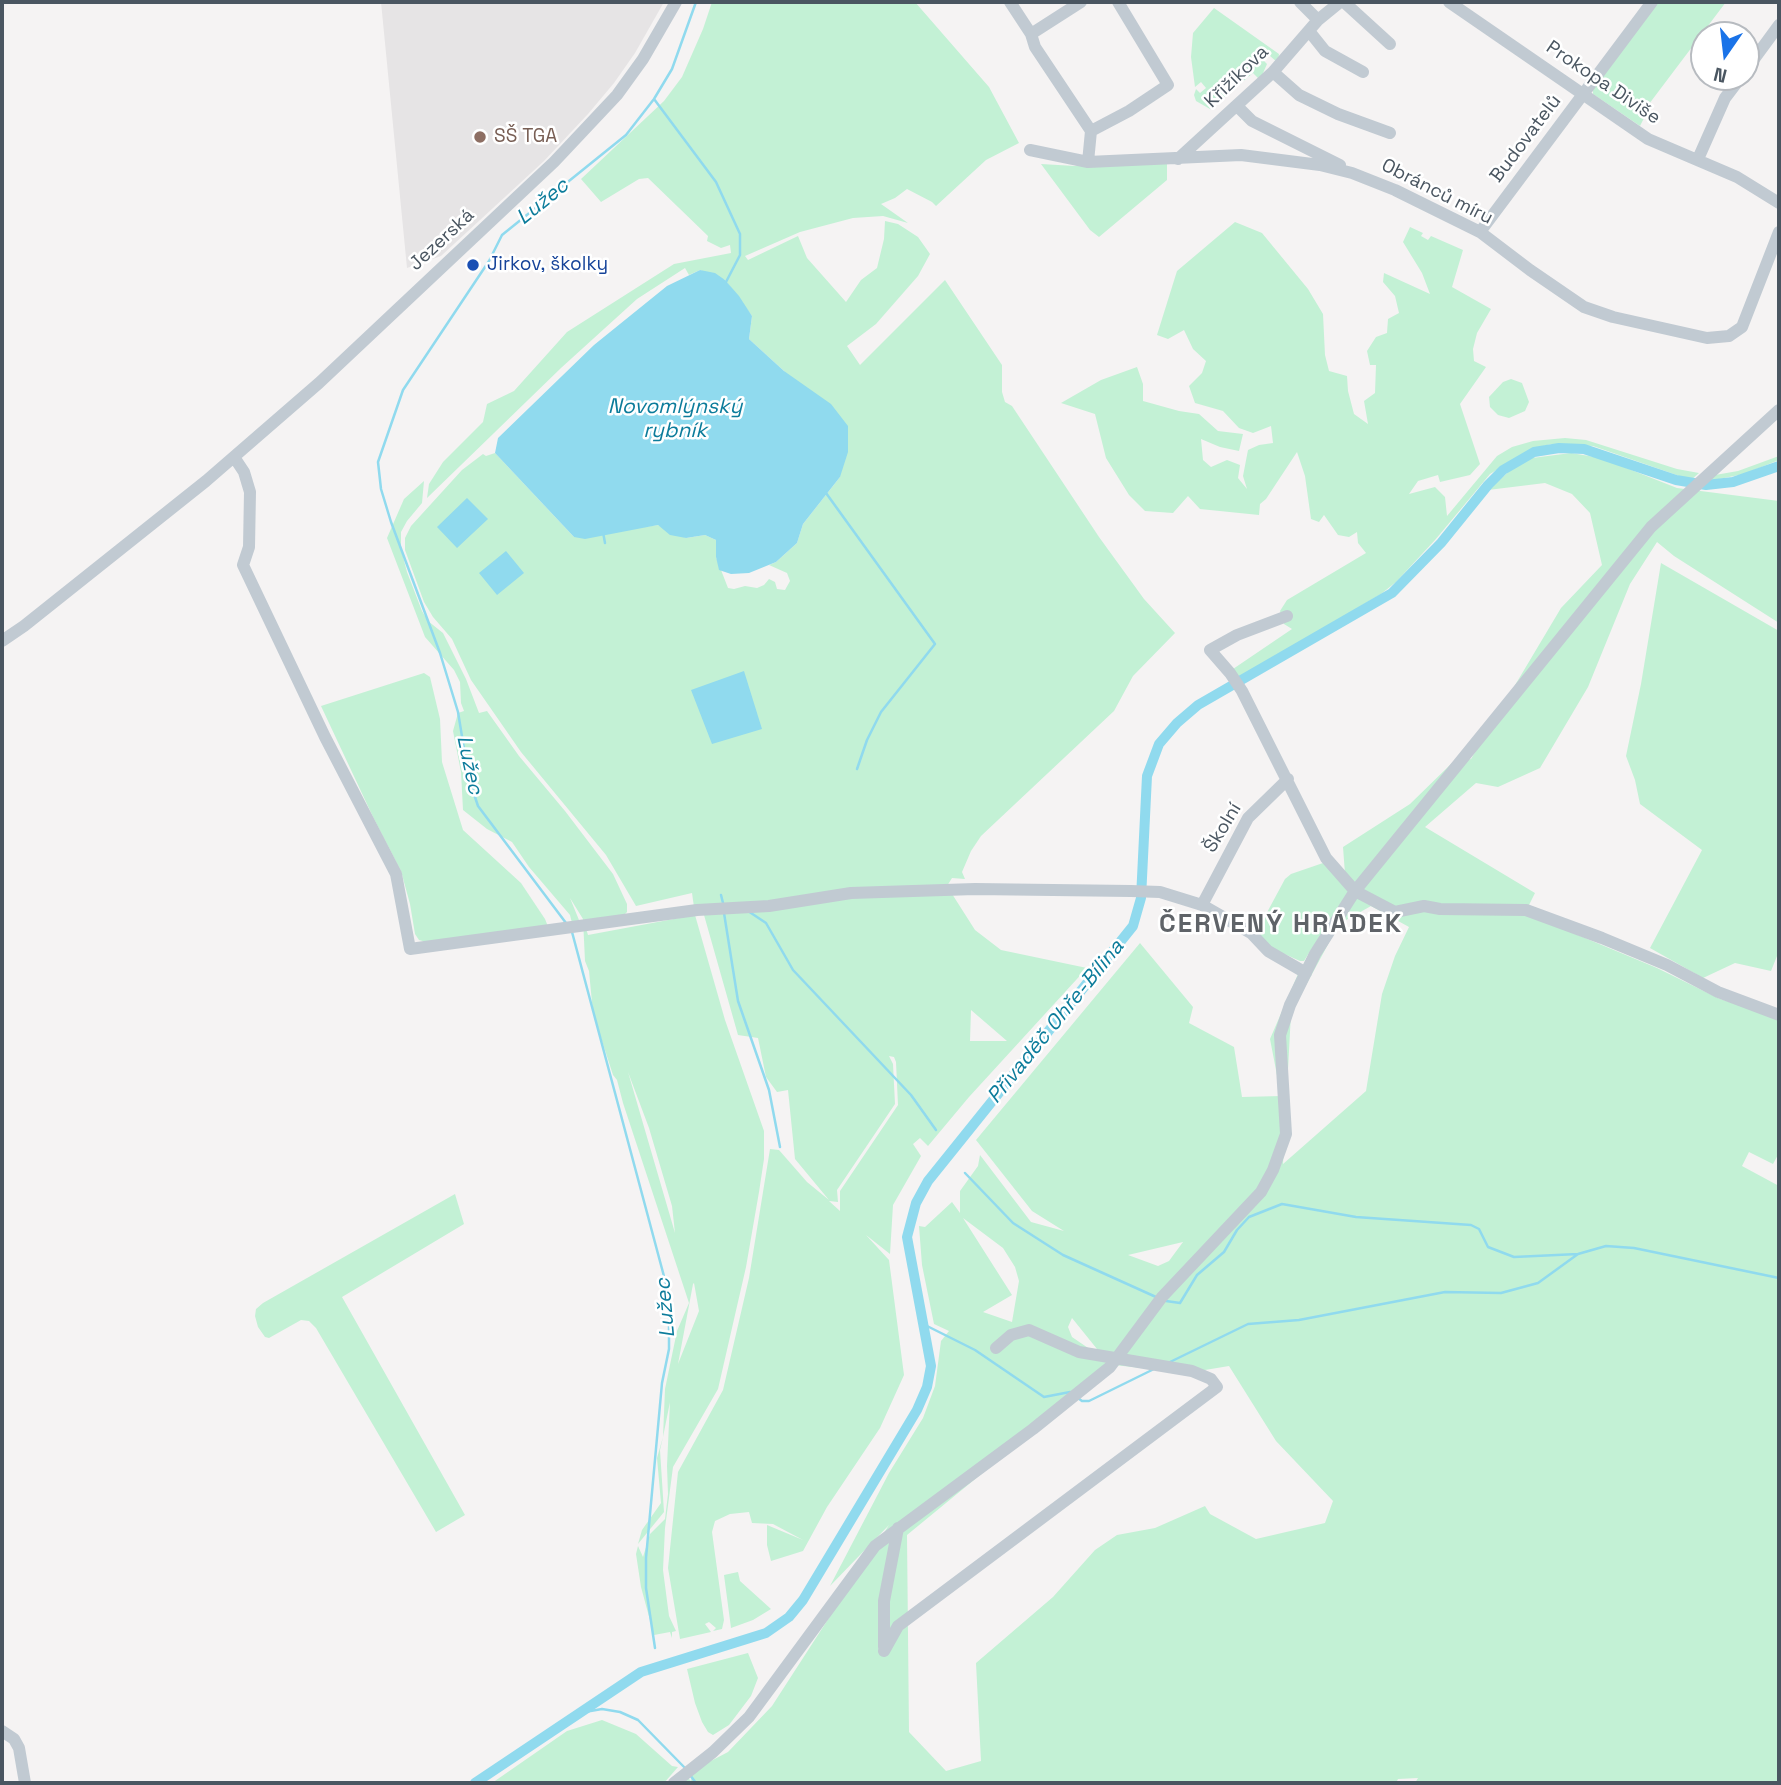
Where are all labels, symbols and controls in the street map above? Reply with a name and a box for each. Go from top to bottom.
north arrow [1690,21,1760,91]
street label: Prokopa Diviše [1542,36,1664,130]
street label: Křižíkova [1200,41,1274,113]
text: N [1711,61,1729,89]
street label: Budovatelů [1486,91,1566,187]
place label: SŠ TGA [494,126,557,148]
marker: SŠ TGA [472,129,488,145]
street label: Obránců míru [1377,154,1497,230]
water label: Lužec [512,173,574,231]
street label: Jezerská [405,204,479,276]
place label: Jirkov, školky [487,254,608,276]
marker: Jirkov, školky [465,257,481,273]
water label: Novomlýnský rybník [608,394,742,444]
water label: Lužec [450,733,488,797]
street label: Školní [1199,799,1247,857]
district label: ČERVENÝ HRÁDEK [1161,909,1401,941]
water label: Přivaděč Ohře-Bílina [982,935,1130,1109]
water label: Lužec [651,1277,681,1339]

